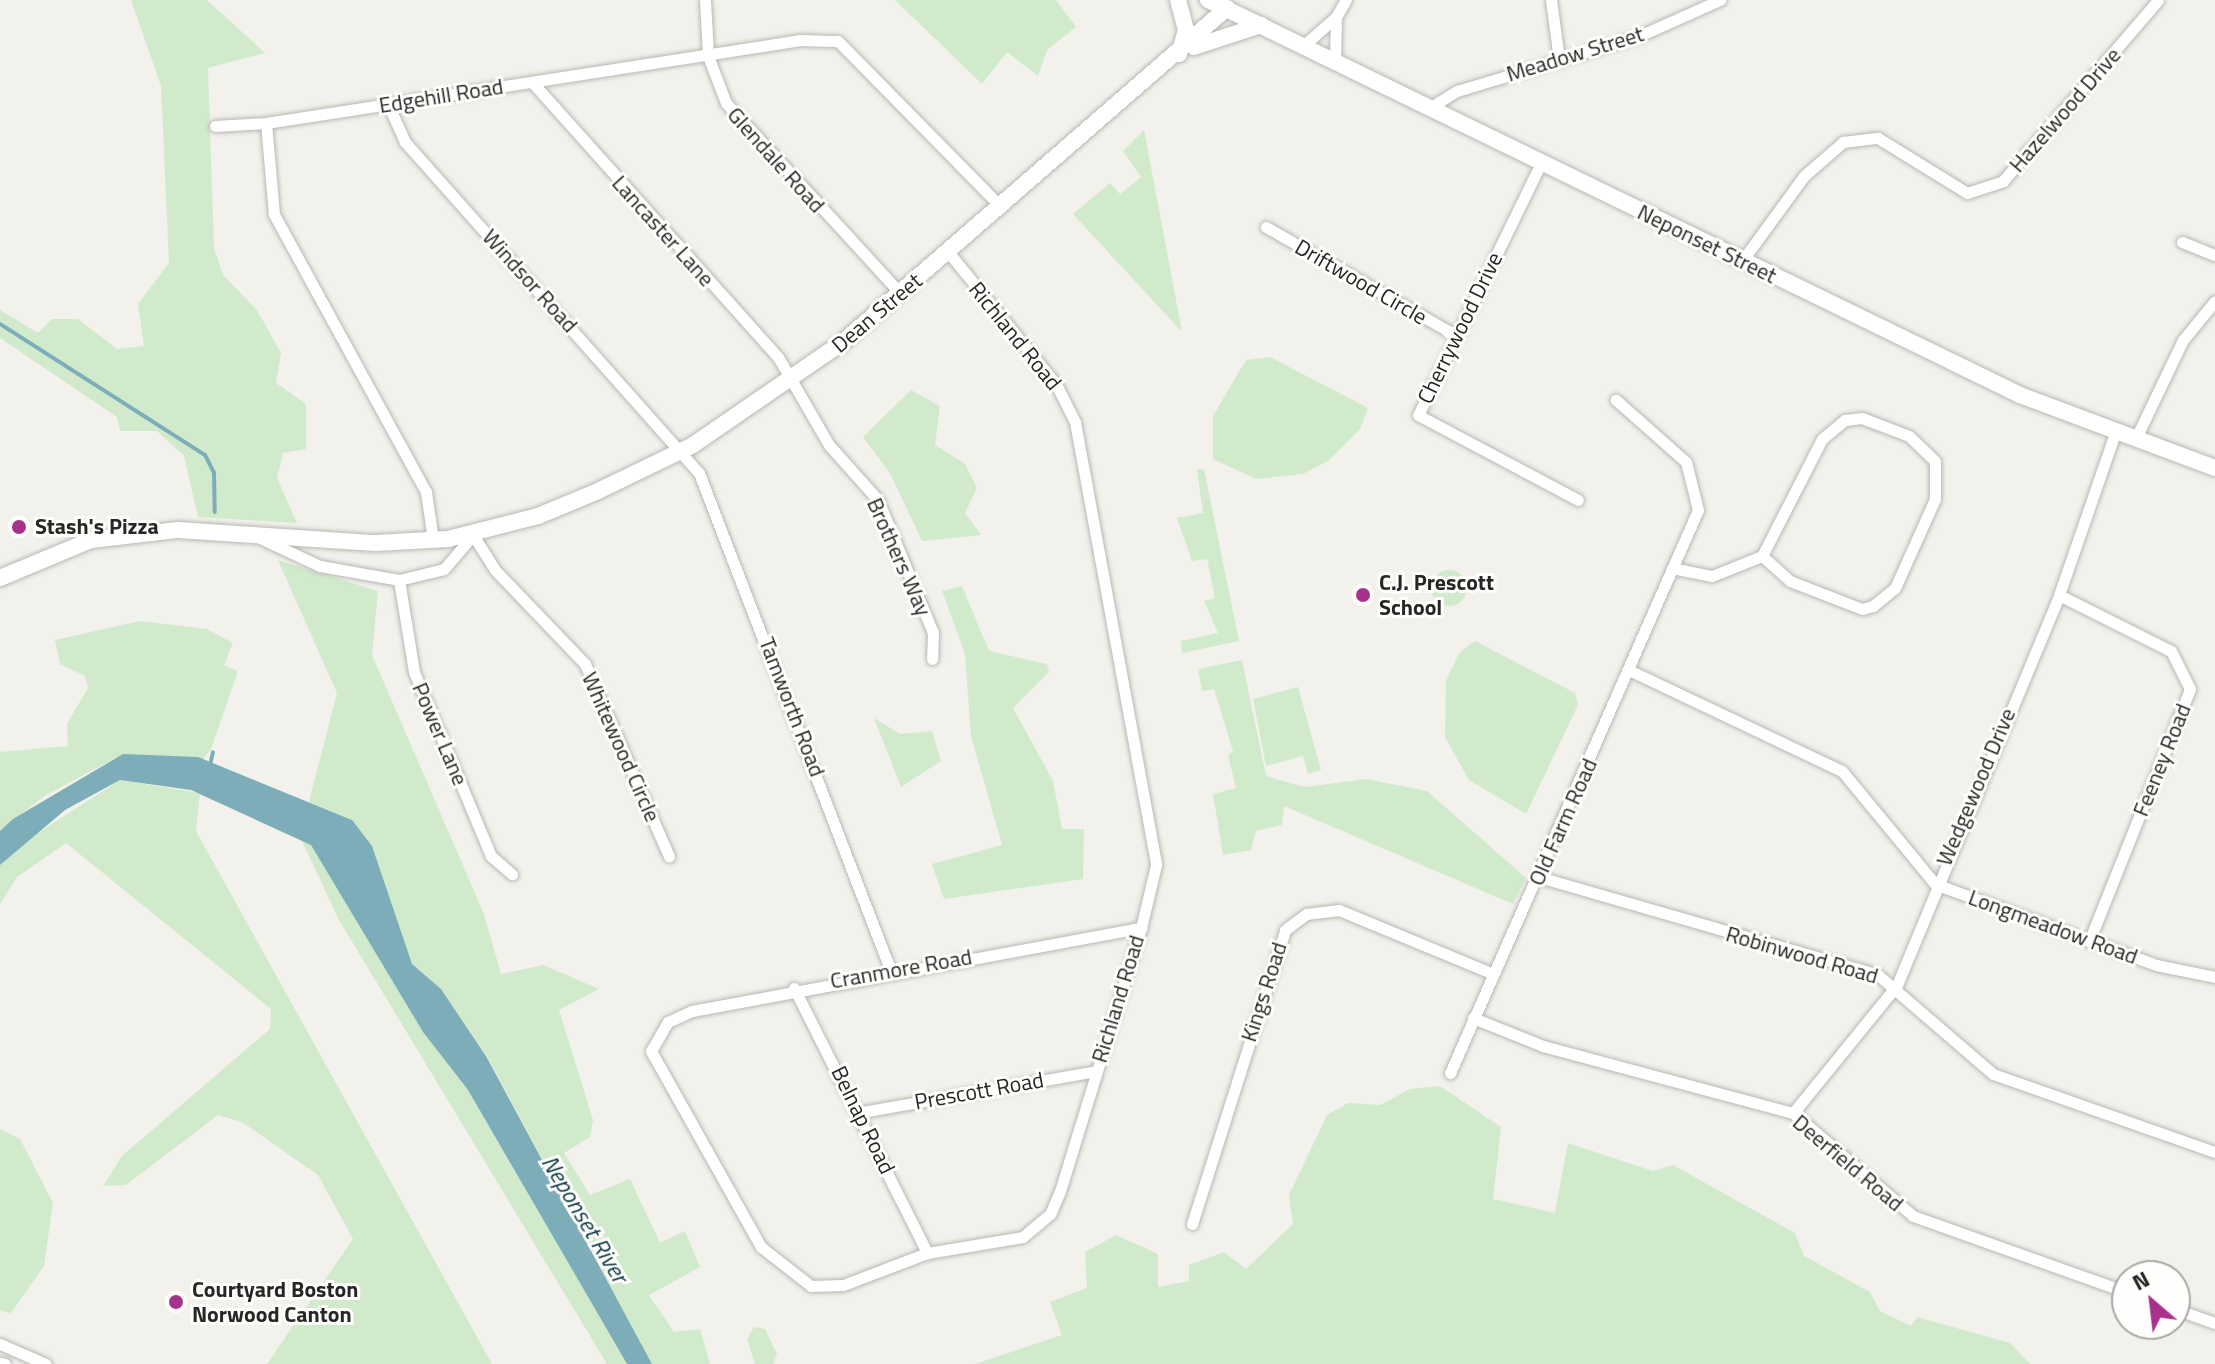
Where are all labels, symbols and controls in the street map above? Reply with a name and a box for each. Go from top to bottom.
street label: Meadow Street [1503,21,1647,87]
street label: Hazelwood Drive [2004,42,2126,178]
street label: Edgehill Road [377,73,505,119]
street label: Glendale Road [722,102,830,218]
street label: Lancaster Lane [606,170,720,292]
street label: Neponset Street [1633,199,1781,289]
street label: Windsor Road [477,224,583,338]
street label: Driftwood Circle [1290,234,1432,330]
street label: Cherrywood Drive [1412,248,1508,408]
street label: Dean Street [827,268,927,358]
street label: Richland Road [963,276,1067,396]
street label: Brothers Way [861,494,937,620]
place label: Stash's Pizza [35,514,159,540]
marker: Stash's Pizza [10,518,28,536]
place label: C.J. Prescott School [1379,569,1494,620]
marker: C.J. Prescott School [1354,586,1372,604]
street label: Tamworth Road [753,634,831,780]
street label: Whitewood Circle [576,668,666,826]
street label: Power Lane [407,679,473,789]
street label: Feeney Road [2127,700,2197,820]
street label: Wedgewood Drive [1931,704,2021,870]
street label: Old Farm Road [1523,754,1603,890]
street label: Longmeadow Road [1965,884,2141,970]
street label: Robinwood Road [1723,921,1881,989]
street label: Richland Road [1086,932,1150,1066]
street label: Kings Road [1236,939,1292,1045]
street label: Cranmore Road [828,944,974,994]
street label: Belnap Road [826,1062,900,1178]
street label: Prescott Road [912,1067,1046,1115]
street label: Deerfield Road [1787,1109,1909,1217]
water label: Neponset River [536,1150,634,1288]
north arrow [2111,1260,2191,1340]
text: N [2126,1262,2155,1299]
place label: Courtyard Boston Norwood Canton [192,1276,358,1328]
marker: Courtyard Boston Norwood Canton [167,1293,185,1311]

